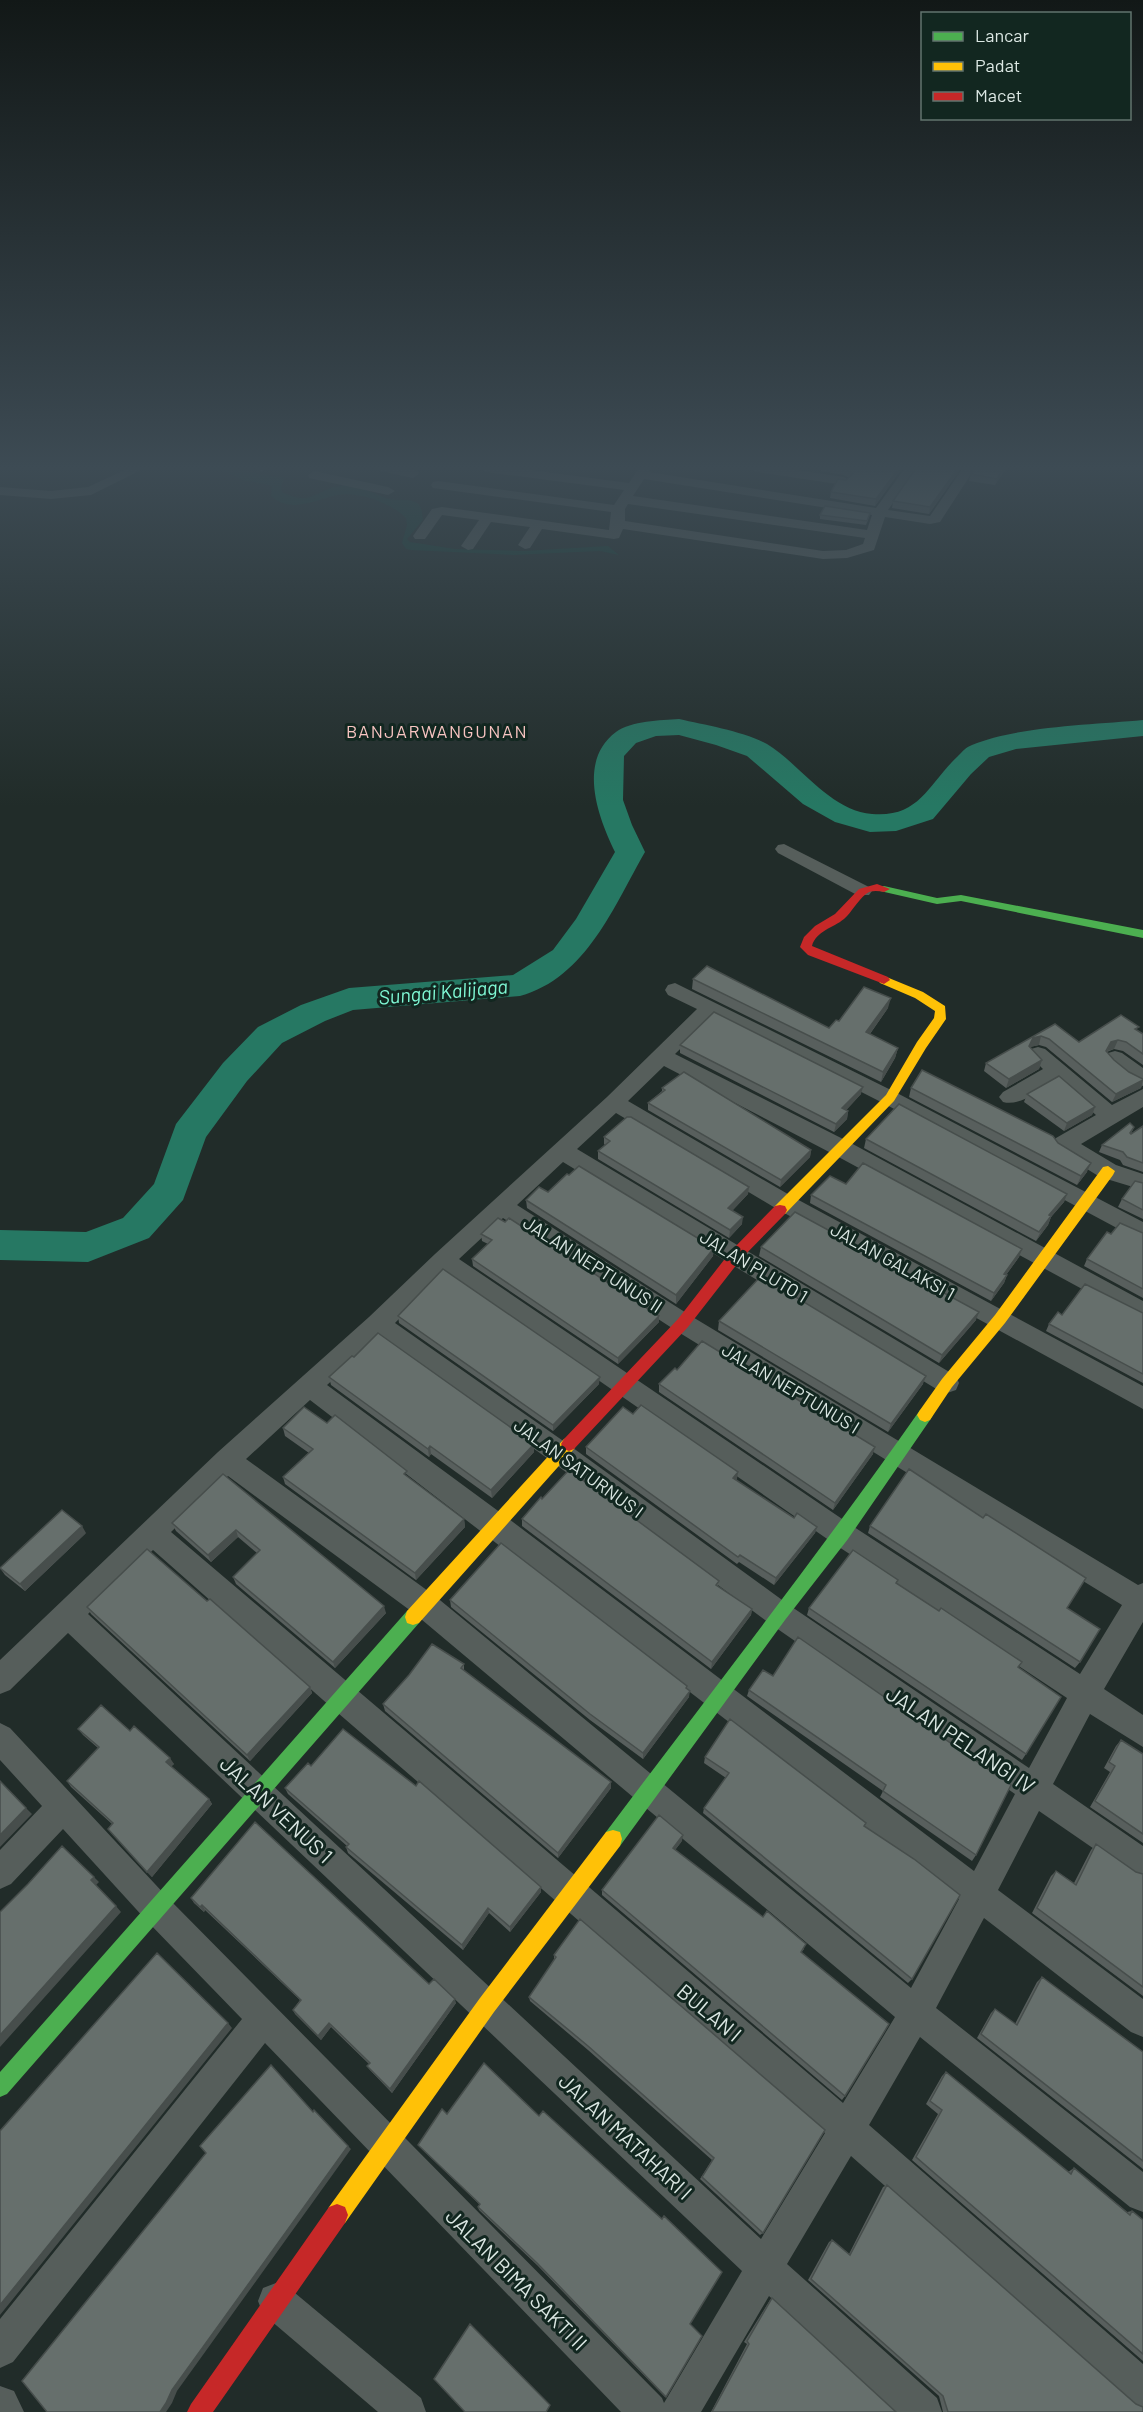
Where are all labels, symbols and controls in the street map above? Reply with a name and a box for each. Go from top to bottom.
legend [921,12,1131,120]
text: Lancar [975,24,1030,46]
text: Padat [975,54,1020,76]
text: Macet [975,84,1022,106]
district label: BANJARWANGUNAN [346,720,528,742]
water label: Sungai Kalijaga [377,973,509,1009]
street label: JALAN NEPTUNUS II [519,1211,667,1317]
street label: JALAN GALAKSI 1 [827,1218,959,1304]
street label: JALAN PLUTO 1 [696,1225,812,1307]
street label: JALAN NEPTUNUS I [718,1338,864,1438]
street label: JALAN SATURNUS I [510,1414,648,1522]
street label: JALAN PELANGI IV [882,1680,1040,1798]
street label: JALAN VENUS 1 [215,1750,339,1868]
street label: BULAN I [673,1978,747,2046]
street label: JALAN MATAHARI I [554,2068,698,2204]
street label: JALAN BIMA SAKTI II [441,2203,593,2355]

